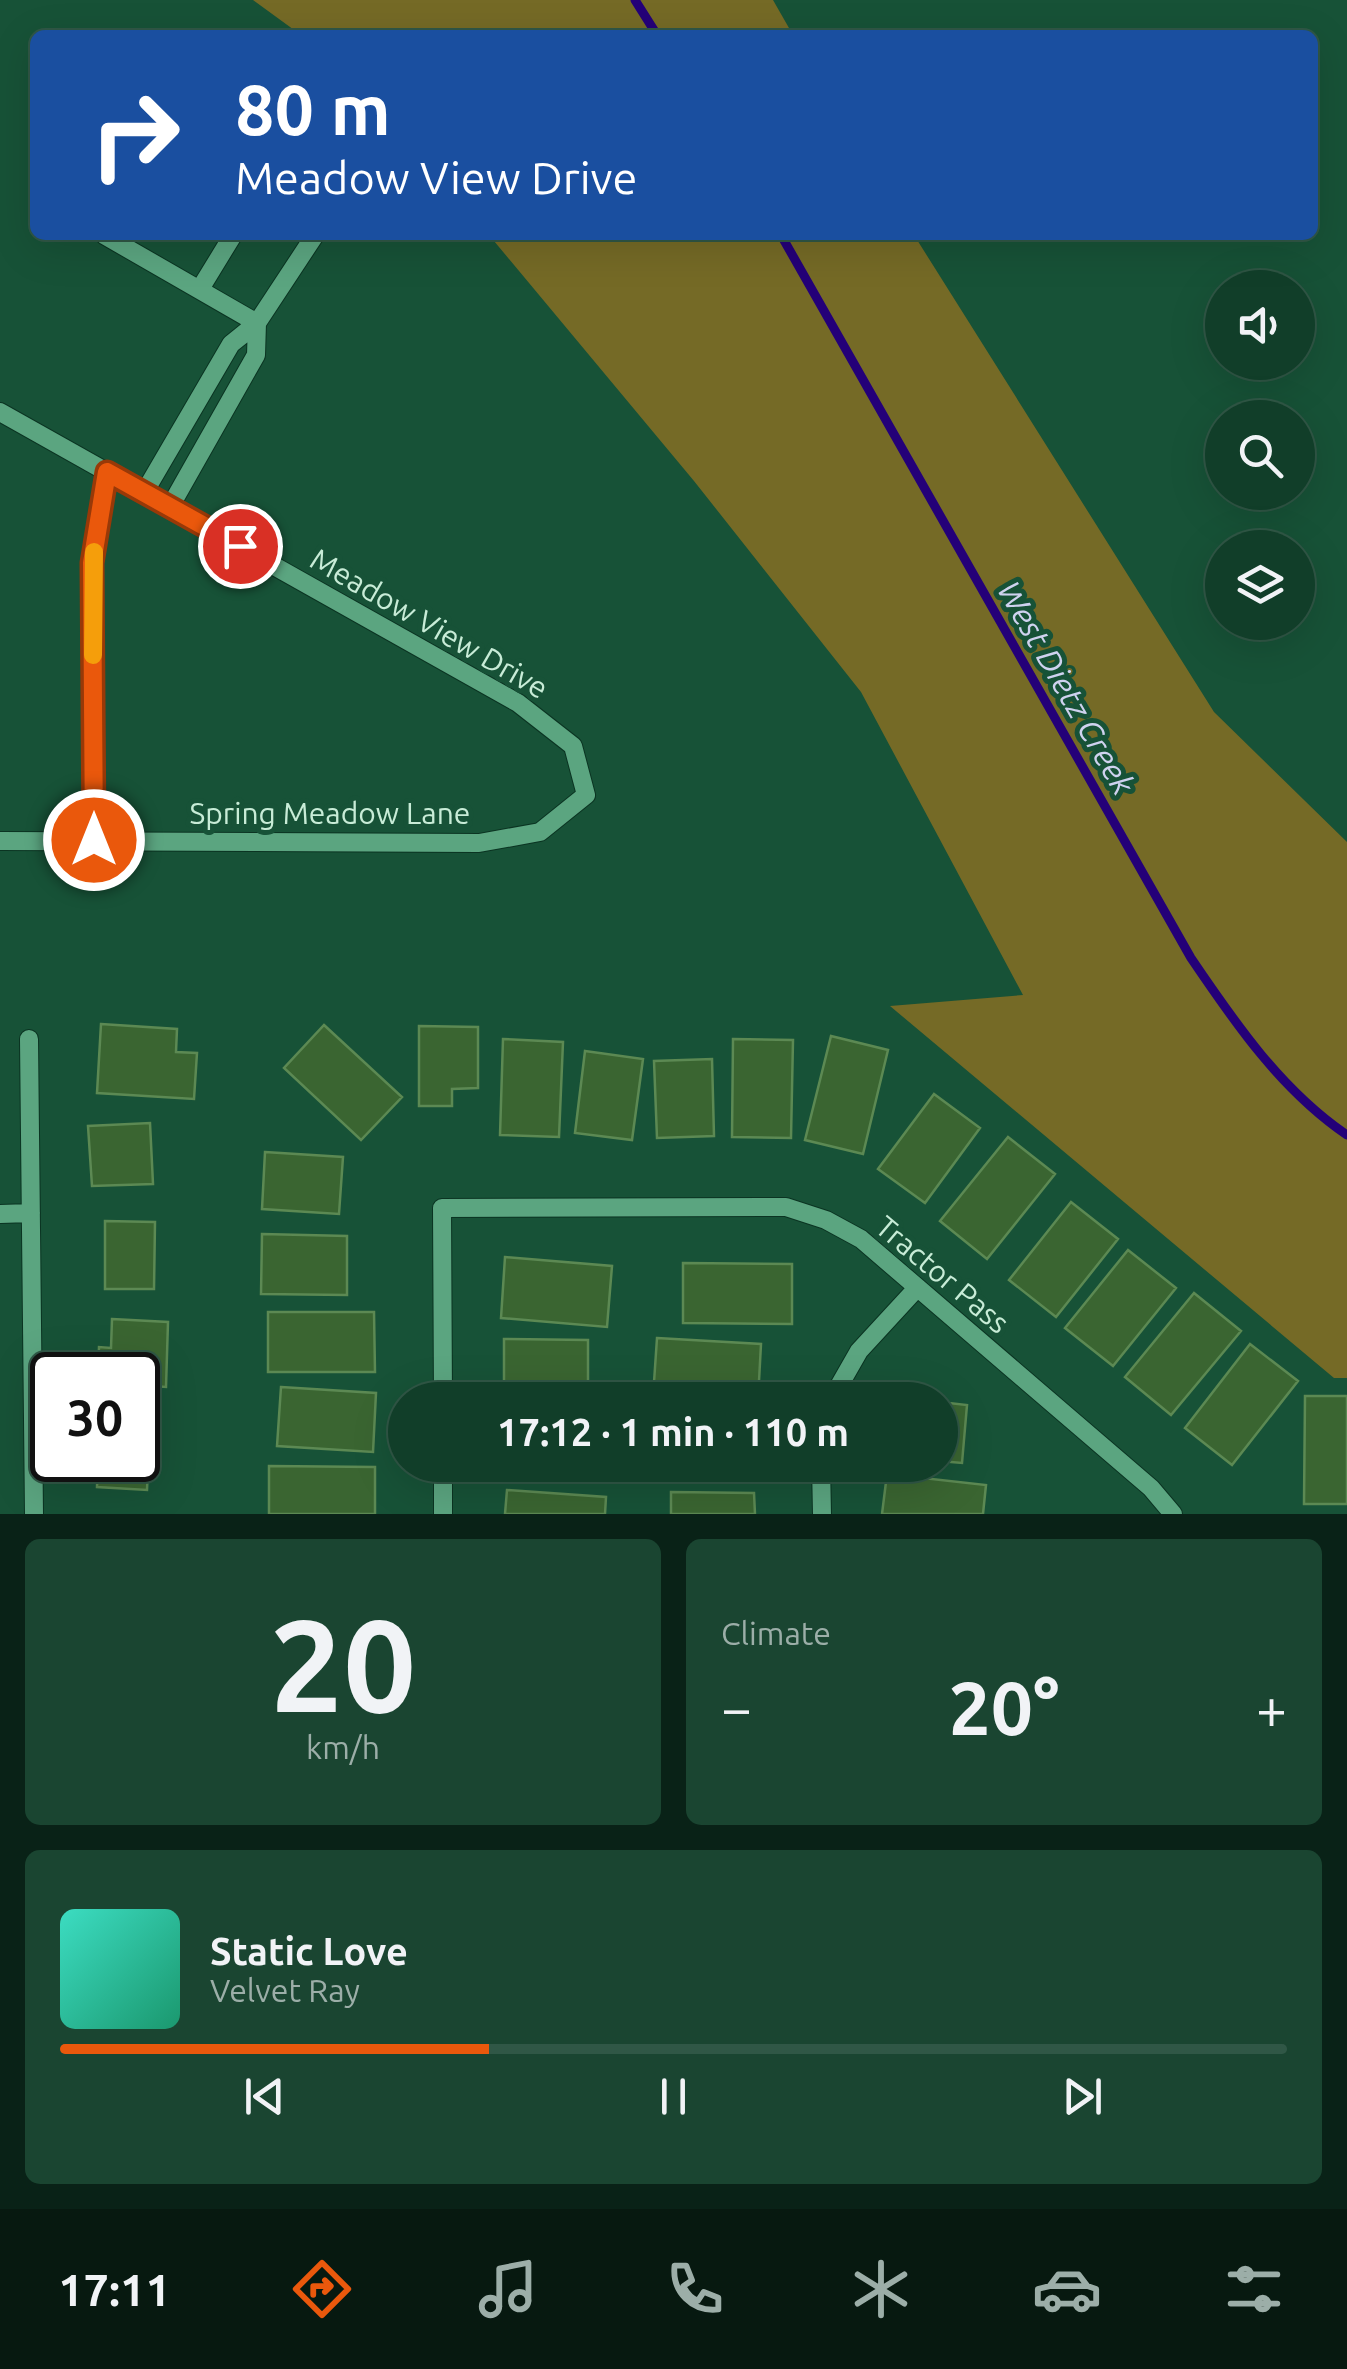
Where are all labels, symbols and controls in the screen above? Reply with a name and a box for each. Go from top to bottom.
icon: right [70,70,200,200]
text: 80 m [235,70,391,148]
text: Meadow View Drive [235,152,637,203]
map controls [1205,270,1315,640]
button: sound [1205,270,1315,380]
button: search [1205,400,1315,510]
pin [198,504,283,589]
icon: arrive [213,519,268,574]
button: layers [1205,530,1315,640]
street label: Meadow View Drive [305,541,554,705]
water label: West Dietz Creek [991,575,1143,801]
position arrow [42,788,146,892]
street label: Spring Meadow Lane [190,796,470,830]
street label: Tractor Pass [869,1209,1016,1340]
speed limit sign: 30 [30,1352,160,1482]
text: 17:12 · 1 min · 110 m [497,1411,849,1453]
text: 20 [270,1591,416,1737]
text: Climate [721,1615,831,1651]
text: 20° [948,1665,1060,1749]
text: − [721,1677,752,1738]
text: + [1256,1677,1287,1738]
text: km/h [306,1729,380,1765]
text: Static Love [210,1930,408,1972]
text: Velvet Ray [210,1972,360,2008]
icon: previous [237,2069,292,2124]
icon: pause [646,2069,701,2124]
icon: next [1055,2069,1110,2124]
icon: directions [287,2254,357,2324]
icon: music [473,2254,543,2324]
icon: phone [660,2254,730,2324]
icon: climate [846,2254,916,2324]
icon: car [1032,2254,1102,2324]
icon: filters [1219,2254,1289,2324]
text: 17:11 [58,2264,171,2315]

